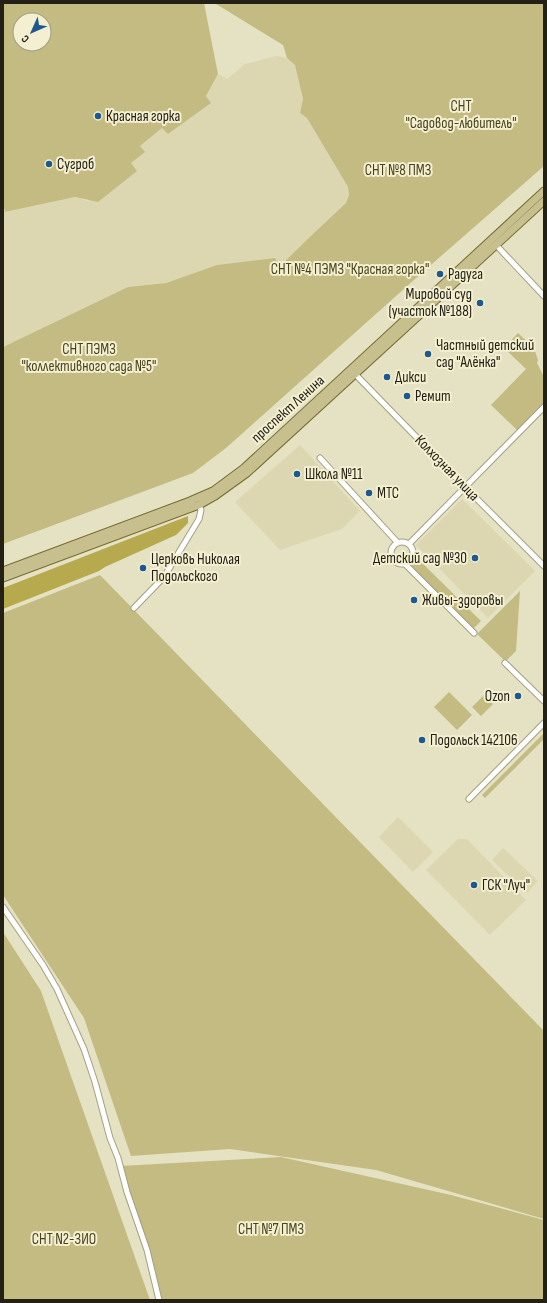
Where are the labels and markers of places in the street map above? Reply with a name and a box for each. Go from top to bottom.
place label: Красная горка [106,107,180,126]
marker: Красная горка [93,111,103,121]
place label: Сугроб [57,155,94,174]
marker: Сугроб [44,159,54,169]
place label: Радуга [448,265,483,284]
marker: Радуга [435,269,445,279]
place label: Мировой суд (участок №188) [388,285,472,321]
marker: Мировой суд (участок №188) [475,298,485,308]
place label: Частный детский сад "Алёнка" [436,336,534,372]
marker: Частный детский сад "Алёнка" [423,349,433,359]
place label: Дикси [395,368,426,387]
marker: Дикси [382,372,392,382]
place label: Ремит [415,387,451,406]
marker: Ремит [402,391,412,401]
place label: Школа №11 [305,465,363,484]
marker: Школа №11 [292,469,302,479]
place label: МТС [377,484,399,503]
marker: МТС [364,488,374,498]
place label: Детский сад №30 [373,549,467,568]
place label: Церковь Николая Подольского [151,550,240,586]
marker: Детский сад №30 [470,553,480,563]
marker: Церковь Николая Подольского [138,563,148,573]
place label: Живы-здоровы [422,591,503,610]
marker: Живы-здоровы [409,595,419,605]
place label: Ozon [485,687,510,706]
marker: Ozon [513,691,523,701]
place label: Подольск 142106 [430,731,518,750]
marker: Подольск 142106 [417,735,427,745]
place label: ГСК "Луч" [482,876,530,895]
marker: ГСК "Луч" [469,880,479,890]

